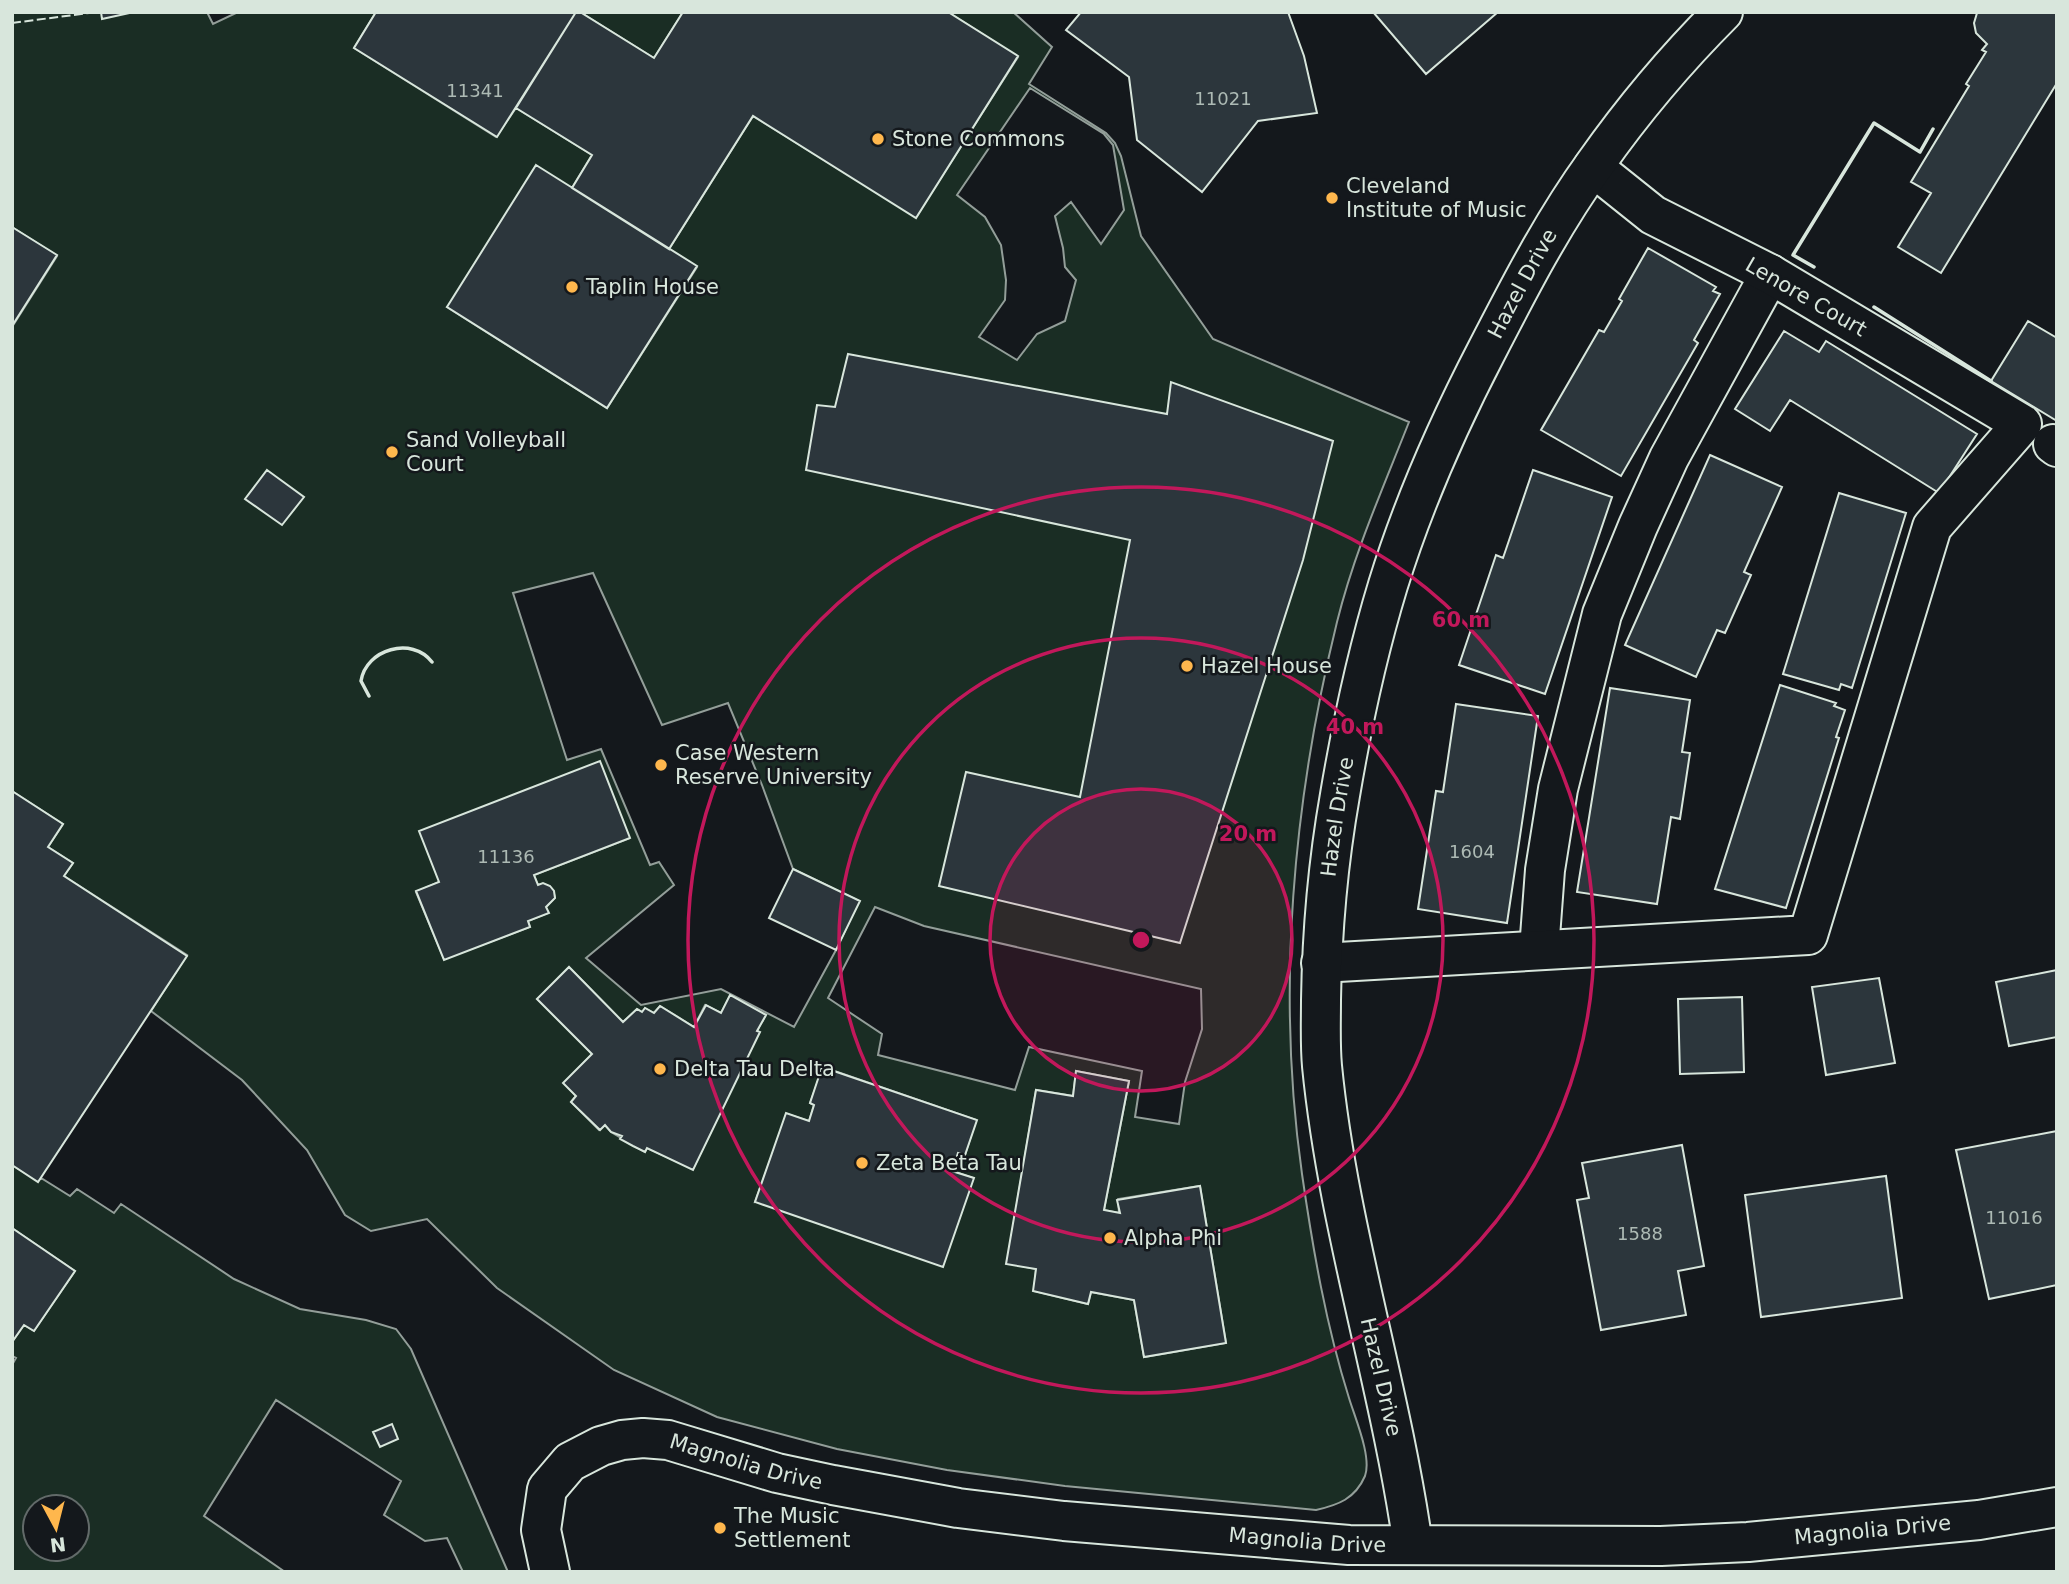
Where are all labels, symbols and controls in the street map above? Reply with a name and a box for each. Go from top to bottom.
house number: 11341 [446,80,504,101]
house number: 11021 [1194,88,1252,109]
place label: Stone Commons [892,127,1065,151]
marker: Stone Commons [870,131,886,147]
place label: Cleveland Institute of Music [1346,174,1527,222]
marker: Cleveland Institute of Music [1324,190,1340,206]
street label: Hazel Drive [1483,225,1562,343]
street label: Lenore Court [1741,253,1871,341]
place label: Taplin House [585,275,719,299]
marker: Taplin House [564,279,580,295]
place label: Sand Volleyball Court [406,428,566,476]
marker: Sand Volleyball Court [384,444,400,460]
text: 60 m [1432,608,1490,632]
place label: Hazel House [1201,654,1332,678]
marker: Hazel House [1179,658,1195,674]
text: 40 m [1326,715,1384,739]
place label: Case Western Reserve University [675,741,872,789]
street label: Hazel Drive [1316,755,1359,878]
marker: Case Western Reserve University [653,757,669,773]
text: 20 m [1219,822,1277,846]
house number: 1604 [1449,841,1495,862]
house number: 11136 [477,846,535,867]
centre of rings [1129,928,1153,952]
place label: Delta Tau Delta [674,1057,835,1081]
marker: Delta Tau Delta [652,1061,668,1077]
place label: Zeta Beta Tau [876,1151,1022,1175]
marker: Zeta Beta Tau [854,1155,870,1171]
house number: 11016 [1985,1207,2043,1228]
house number: 1588 [1617,1223,1663,1244]
place label: Alpha Phi [1124,1226,1222,1250]
marker: Alpha Phi [1102,1230,1118,1246]
street label: Hazel Drive [1356,1315,1406,1439]
street label: Magnolia Drive [667,1429,825,1494]
north arrow [21,1493,91,1563]
place label: The Music Settlement [733,1504,850,1552]
street label: Magnolia Drive [1793,1511,1952,1550]
marker: The Music Settlement [712,1520,728,1536]
street label: Magnolia Drive [1228,1523,1386,1557]
text: N [49,1533,67,1557]

